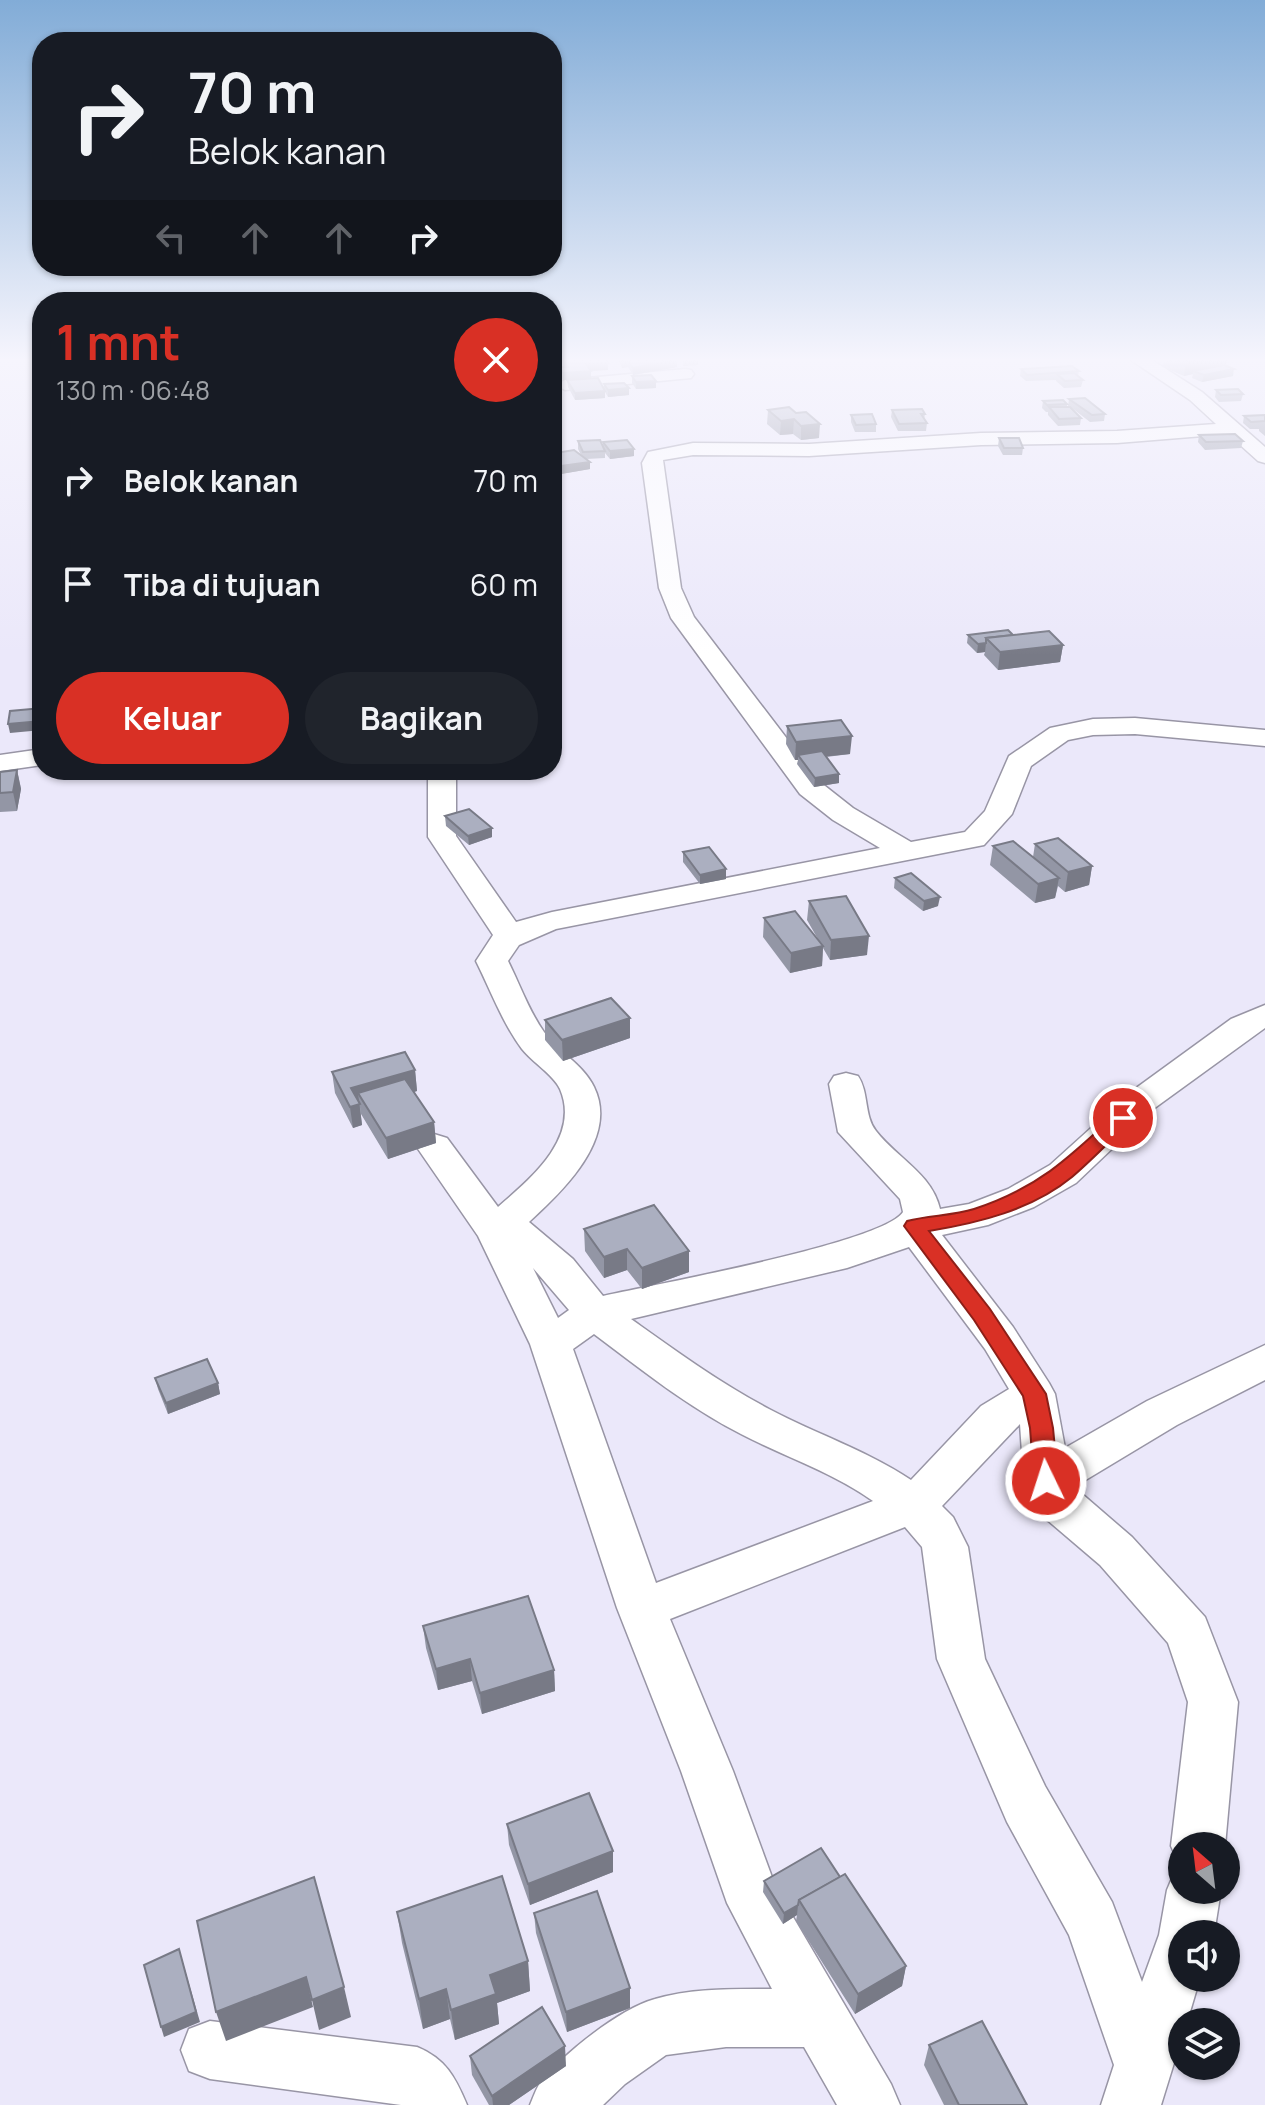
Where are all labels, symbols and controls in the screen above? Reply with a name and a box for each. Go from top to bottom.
text: 70 m [188,53,316,130]
icon: right [56,64,160,168]
text: Belok kanan [188,126,387,175]
icon: left [149,216,193,260]
icon: ahead [233,216,277,260]
icon: ahead [317,216,361,260]
icon: right [401,216,445,260]
text: 1 mnt [56,309,181,374]
button: close [454,318,538,402]
text: 130 m · 06:48 [56,372,210,408]
icon: right [56,458,100,502]
text: Belok kanan [124,460,298,501]
text: 70 m [473,460,538,501]
icon: arrive [56,562,100,606]
text: Tiba di tujuan [124,564,321,605]
text: 60 m [470,564,538,605]
button: Keluar [56,672,289,764]
button: Bagikan [305,672,538,764]
pin [1089,1084,1157,1152]
icon: arrive [1101,1096,1145,1140]
position arrow [1004,1439,1088,1523]
north arrow [1168,1832,1240,1904]
map controls [1168,1832,1240,2080]
button: sound [1168,1920,1240,1992]
button: layers [1168,2008,1240,2080]

